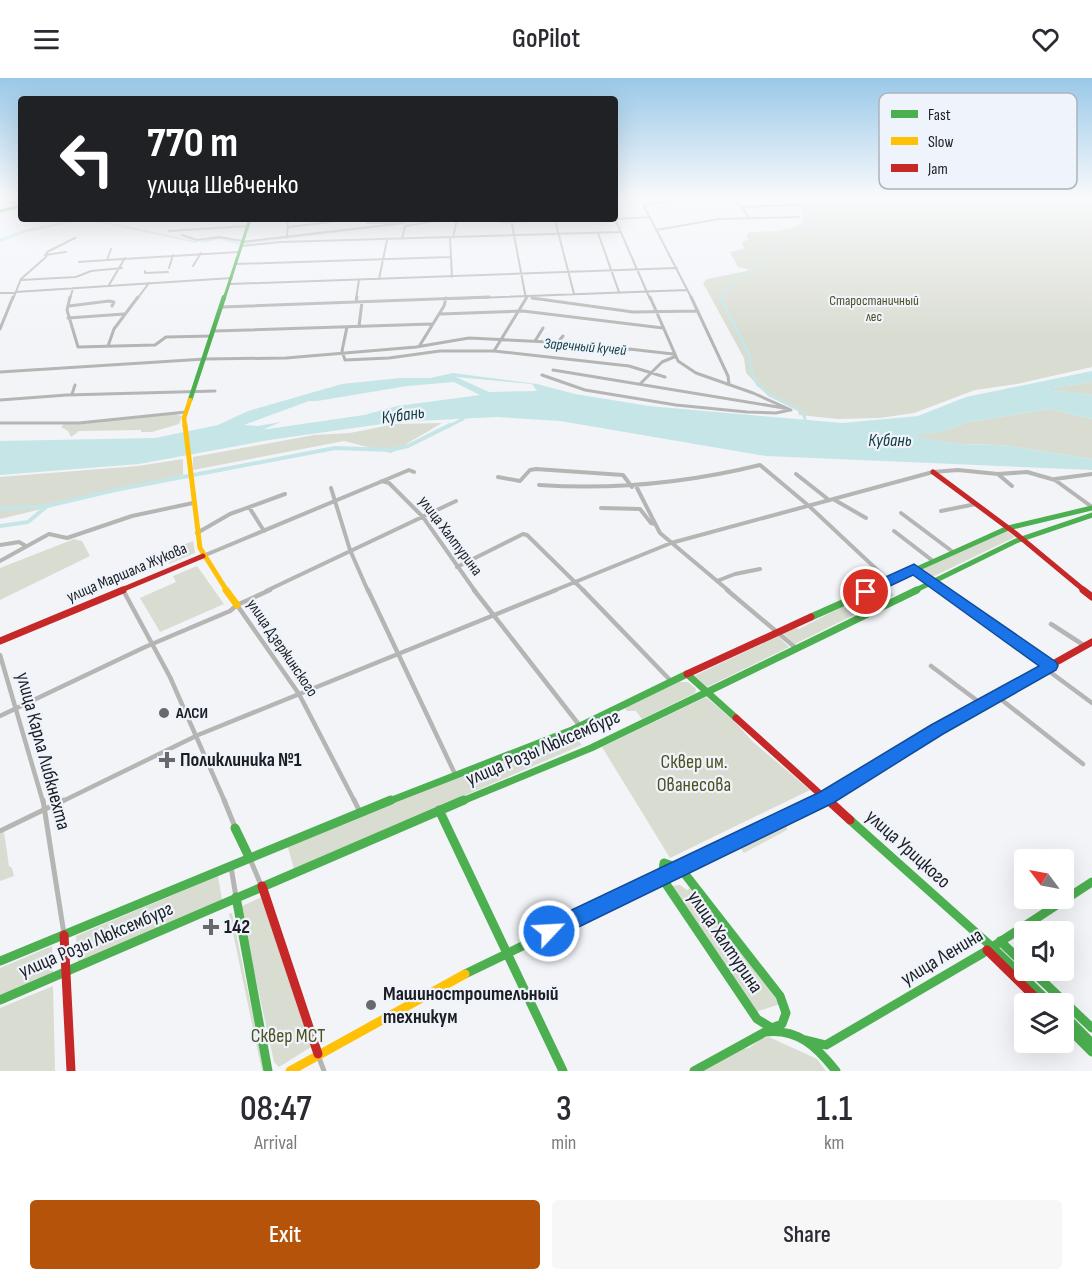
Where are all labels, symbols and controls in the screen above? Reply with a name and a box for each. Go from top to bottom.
icon: menu [30,23,63,56]
text: GoPilot [512,23,580,55]
icon: heart [1029,23,1062,56]
legend [879,93,1077,189]
text: Fast [928,106,951,125]
text: 770 m [147,118,238,169]
icon: left [48,120,126,198]
text: Slow [928,133,953,152]
text: Jam [927,160,948,179]
text: улица Шевченко [147,169,299,201]
park label: Старостаничный лес [829,292,919,325]
water label: Заречный кучей [543,334,628,360]
water label: Кубань [380,402,426,428]
water label: Кубань [868,430,912,451]
street label: улица Халтурина [414,492,486,580]
street label: улица Маршала Жукова [64,539,190,607]
pin [840,566,891,617]
icon: arrive [849,575,882,608]
street label: улица Дзержинского [242,596,322,700]
street label: улица Карла Либкнехта [10,669,76,833]
place label: АЛСИ [175,704,208,723]
street label: улица Розы Люксембург [462,705,624,791]
marker: АЛСИ [157,706,171,720]
place label: Поликлиника №1 [180,748,302,772]
park label: Сквер им. Ованесова [657,750,731,797]
marker: Поликлиника №1 [158,751,176,769]
street label: улица Урицкого [860,805,956,893]
north arrow [1014,849,1074,909]
map controls [1014,849,1074,1053]
street label: улица Халтурина [682,886,768,998]
street label: улица Розы Люксембург [15,897,177,983]
position arrow [517,899,581,963]
place label: 142 [224,915,250,939]
marker: 142 [202,918,220,936]
button: sound [1014,921,1074,981]
street label: улица Ленина [896,923,988,991]
place label: Машиностроительный техникум [383,982,559,1029]
button: layers [1014,993,1074,1053]
marker: Машиностроительный техникум [364,998,378,1012]
park label: Сквер МСТ [251,1024,325,1048]
text: 08:47 [240,1088,311,1131]
text: 3 [556,1088,572,1131]
text: 1.1 [816,1088,852,1131]
text: Arrival [254,1131,297,1155]
text: min [551,1131,576,1155]
text: km [824,1131,844,1155]
button: Exit [30,1200,540,1269]
button: Share [552,1200,1062,1269]

